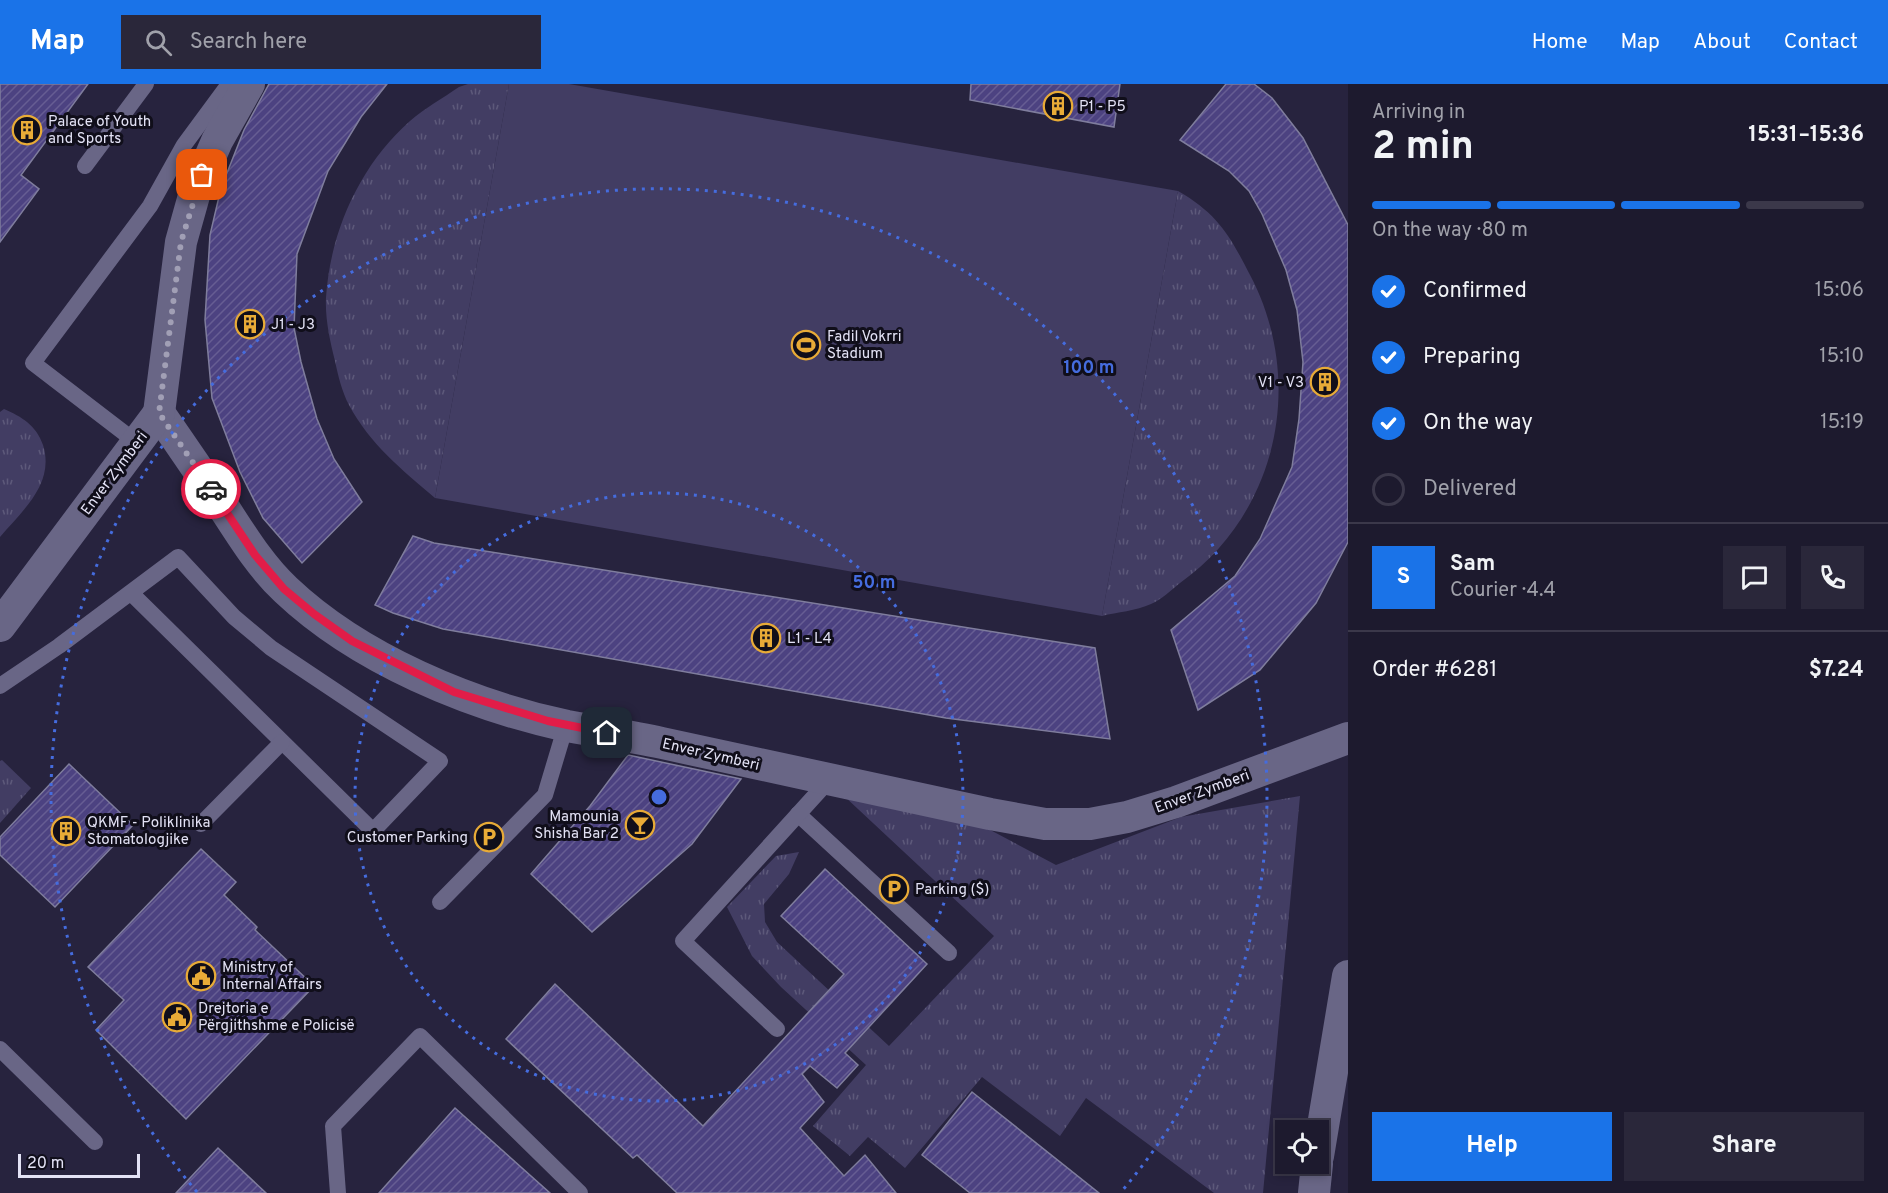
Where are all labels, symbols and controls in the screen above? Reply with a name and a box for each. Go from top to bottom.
search box [121,15,541,69]
text: Map [30,24,85,60]
icon: search [142,26,175,59]
text: Search here [190,29,307,56]
text: Home [1532,29,1588,56]
text: Map [1621,29,1660,56]
text: About [1693,29,1751,56]
text: Contact [1784,29,1858,56]
building icon: P1 - P5 [1042,90,1074,122]
place label: P1 - P5 [1079,98,1126,117]
text: Arriving in [1372,100,1465,126]
place label: Palace of Youth and Sports [48,113,151,149]
building icon: Palace of Youth and Sports [11,114,43,146]
text: 15:31–15:36 [1748,122,1864,149]
text: 2 min [1372,124,1474,173]
pin [176,149,227,200]
icon: bag [185,158,218,191]
text: On the way · 80 m [1372,218,1528,244]
icon: check [1372,275,1405,308]
text: Confirmed [1423,278,1527,305]
text: 15:06 [1815,278,1864,304]
building icon: J1 - J3 [234,308,266,340]
place label: J1 - J3 [271,316,315,335]
place label: Fadil Vokrri Stadium [827,328,902,364]
sports icon: Fadil Vokrri Stadium [790,329,822,361]
icon: check [1372,341,1405,374]
text: Preparing [1423,344,1521,371]
text: 15:10 [1819,344,1864,370]
text: 100 m [1063,357,1115,380]
building icon: V1 - V3 [1309,366,1341,398]
place label: V1 - V3 [1258,374,1304,393]
icon: check [1372,407,1405,440]
text: On the way [1423,410,1533,437]
text: 15:19 [1820,410,1864,436]
street label: Enver Zymberi [78,429,153,519]
courier [181,459,241,519]
icon: car [195,473,228,506]
text: Delivered [1423,476,1517,503]
button: chat [1723,546,1786,609]
button: phone [1801,546,1864,609]
text: Sam [1450,551,1495,578]
text: S [1397,564,1410,591]
text: 50 m [852,572,896,595]
text: Courier · 4.4 [1450,578,1556,604]
building icon: L1 - L4 [750,622,782,654]
place label: L1 - L4 [787,630,832,649]
text: Order #6281 [1372,657,1498,684]
text: $7.24 [1809,657,1864,684]
pin [581,707,632,758]
icon: home [590,716,623,749]
street label: Enver Zymberi [660,735,761,776]
street label: Enver Zymberi [1153,766,1252,818]
centre of rings [649,787,669,807]
place label: Mamounia Shisha Bar 2 [534,808,619,844]
bar icon: Mamounia Shisha Bar 2 [624,809,656,841]
place label: QKMF - Poliklinika Stomatologjike [87,814,210,850]
building icon: QKMF - Poliklinika Stomatologjike [50,815,82,847]
parking icon: Customer Parking [473,821,505,853]
place label: Customer Parking [347,829,468,848]
parking icon: Parking ($) [878,873,910,905]
place label: Parking ($) [915,881,990,900]
place label: Ministry of Internal Affairs [222,959,322,995]
public building icon: Ministry of Internal Affairs [185,960,217,992]
place label: Drejtoria e Përgjithshme e Policisë [198,1000,355,1036]
public building icon: Drejtoria e Përgjithshme e Policisë [161,1001,193,1033]
button: Help [1372,1112,1612,1181]
button: Share [1624,1112,1864,1181]
map controls [1275,1120,1329,1174]
button: locate [1275,1120,1329,1174]
scale bar [18,1151,140,1178]
text: 20 m [27,1154,64,1174]

